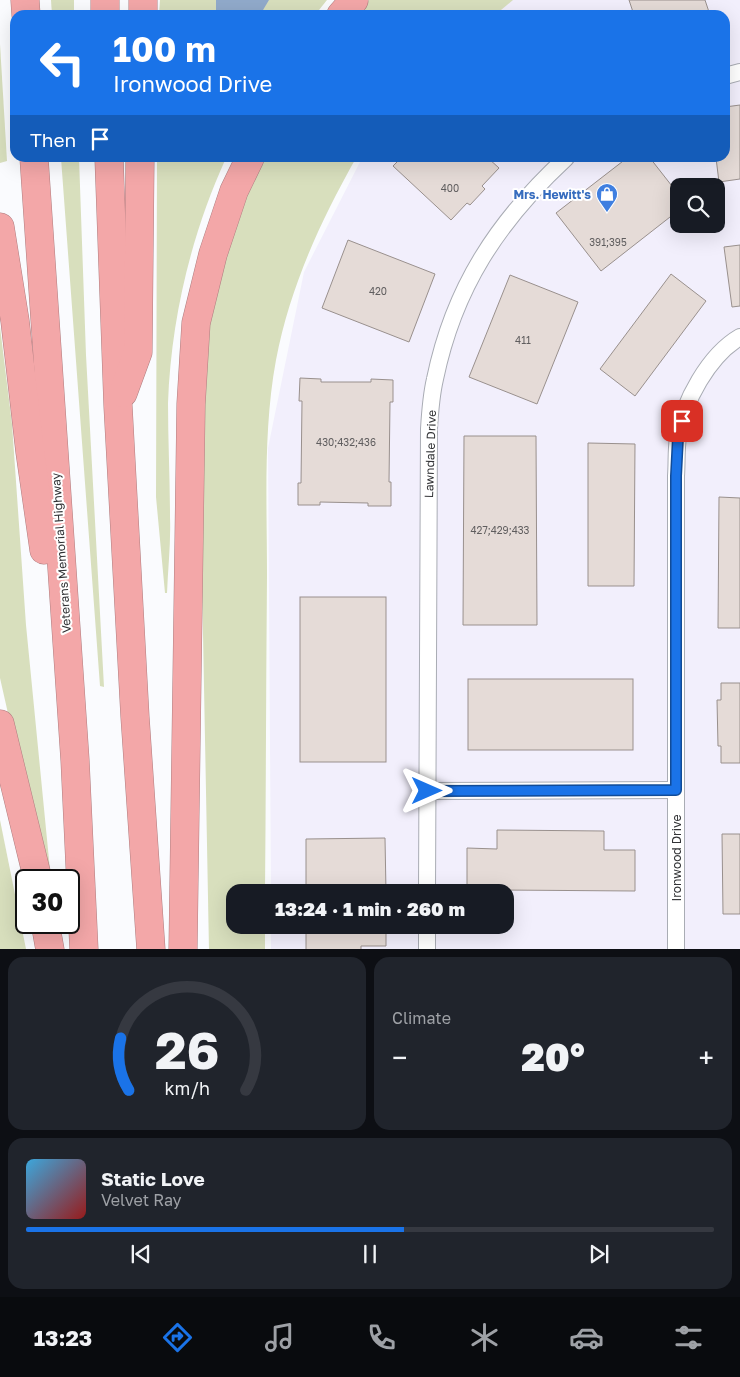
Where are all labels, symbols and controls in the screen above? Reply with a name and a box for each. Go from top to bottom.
text: 100 m [113,28,216,70]
icon: left [30,30,95,95]
text: Ironwood Drive [113,70,272,97]
icon: arrive [86,125,114,153]
text: Then [30,128,76,151]
map controls [670,178,725,233]
button: search [670,178,725,233]
house number: 400 [441,182,459,194]
shop icon: Mrs. Hewitt's [595,182,619,213]
place label: Mrs. Hewitt's [513,187,591,202]
house number: 391;395 [589,236,627,248]
house number: 420 [369,285,387,297]
house number: 411 [515,334,531,346]
pin [661,400,703,442]
icon: arrive [668,407,696,435]
street label: Lawndale Drive [421,410,439,498]
house number: 430;432;436 [316,436,376,448]
street label: Veterans Memorial Highway [48,472,74,634]
house number: 427;429;433 [471,524,530,536]
position arrow [400,764,452,816]
street label: Ironwood Drive [669,815,684,901]
speed limit sign: 30 [15,869,80,934]
text: 13:24 · 1 min · 260 m [275,897,465,920]
text: Climate [392,1008,451,1028]
text: 26 [155,1018,219,1080]
text: 20° [521,1034,585,1079]
text: − [392,1041,407,1074]
text: + [699,1041,714,1074]
text: km/h [164,1077,210,1099]
text: Static Love [101,1167,205,1190]
text: Velvet Ray [101,1190,182,1210]
icon: previous [127,1240,155,1268]
icon: pause [356,1240,384,1268]
icon: next [585,1240,613,1268]
icon: directions [160,1320,195,1355]
icon: music [262,1320,297,1355]
icon: phone [364,1320,399,1355]
icon: climate [467,1320,502,1355]
icon: car [569,1320,604,1355]
icon: filters [671,1320,706,1355]
text: 13:23 [34,1324,92,1351]

